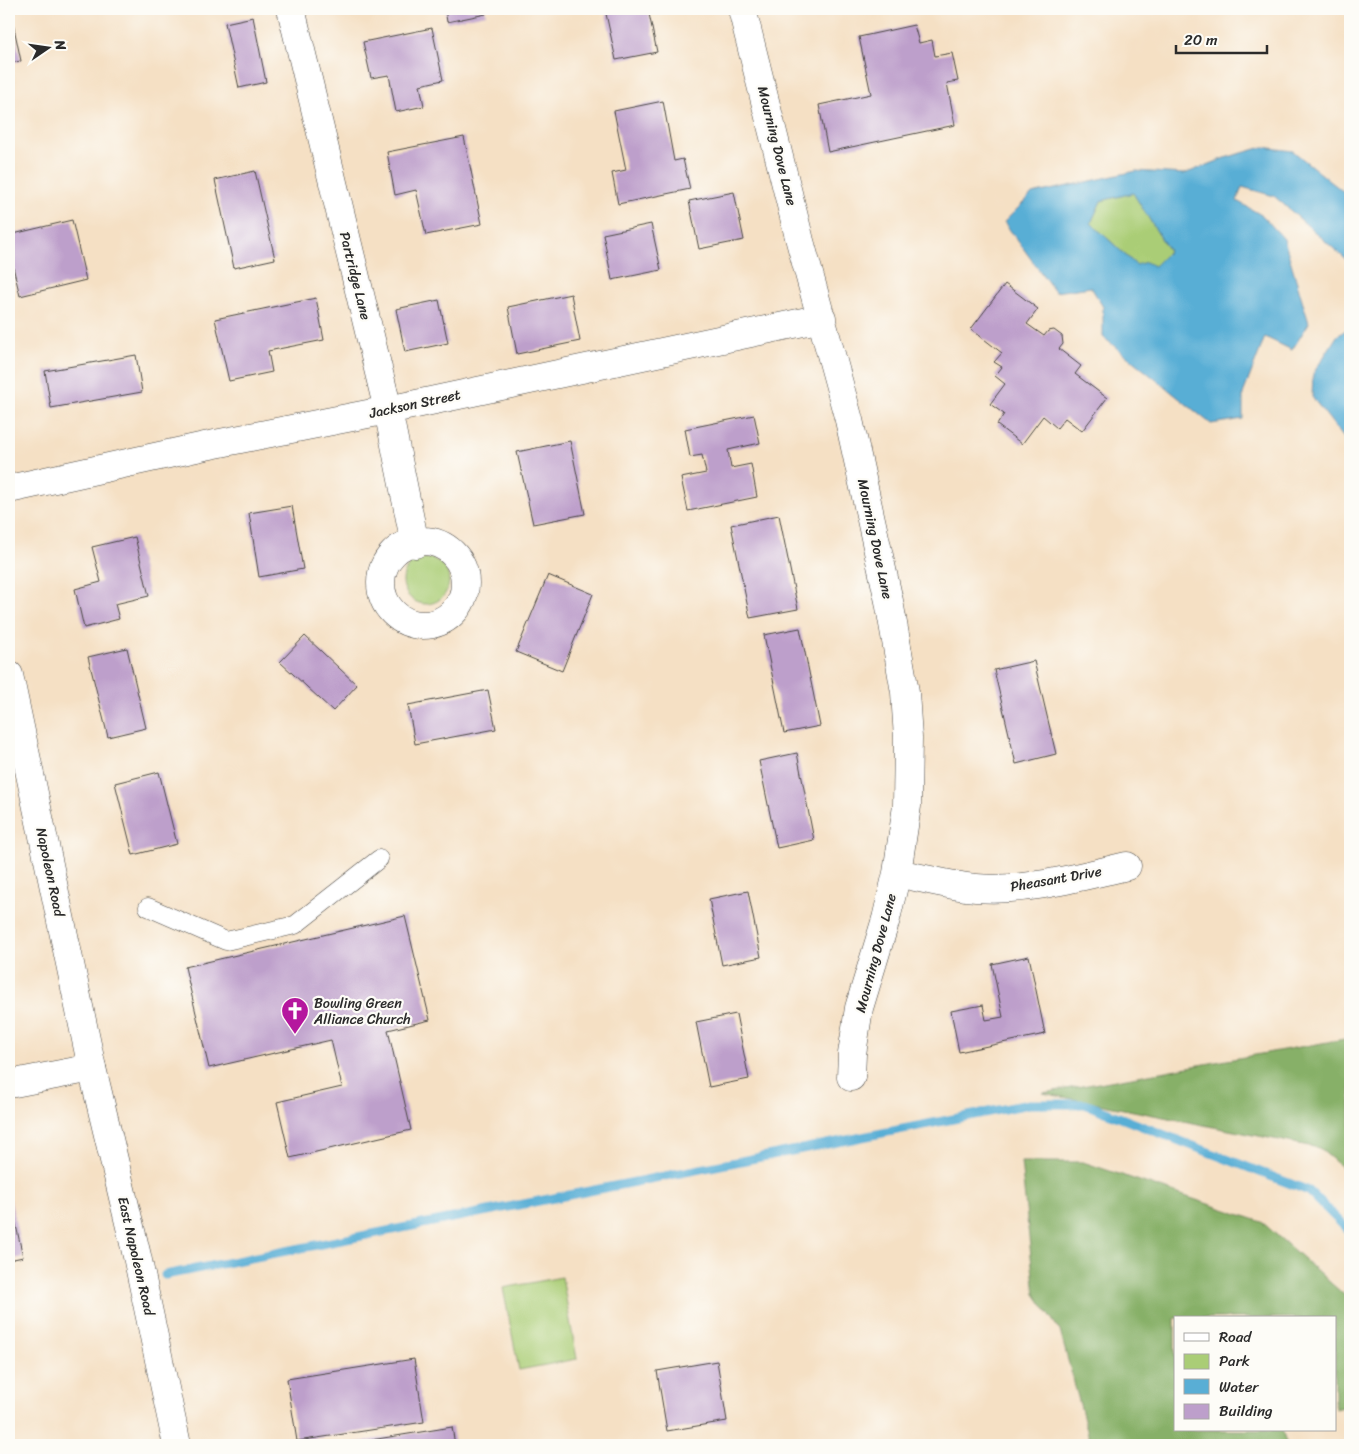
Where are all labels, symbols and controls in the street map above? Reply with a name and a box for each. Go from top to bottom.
north arrow [22,22,72,72]
scale bar [1176,22,1268,54]
text: 20 m [1184,27,1218,53]
text: N [47,37,74,53]
street label: Mourning Dove Lane [750,83,804,209]
street label: Partridge Lane [332,229,378,323]
street label: Jackson Street [366,382,463,426]
street label: Mourning Dove Lane [850,476,900,602]
street label: Napoleon Road [28,825,72,920]
street label: Pheasant Drive [1008,859,1104,899]
street label: Mourning Dove Lane [848,891,904,1015]
place label: Bowling Green Alliance Church [313,991,411,1032]
church icon: Bowling Green Alliance Church [280,996,310,1035]
street label: East Napoleon Road [110,1194,162,1320]
legend [1174,1316,1336,1432]
text: Road [1219,1324,1252,1350]
text: Park [1219,1348,1250,1374]
text: Water [1219,1374,1259,1400]
text: Building [1219,1398,1273,1424]

